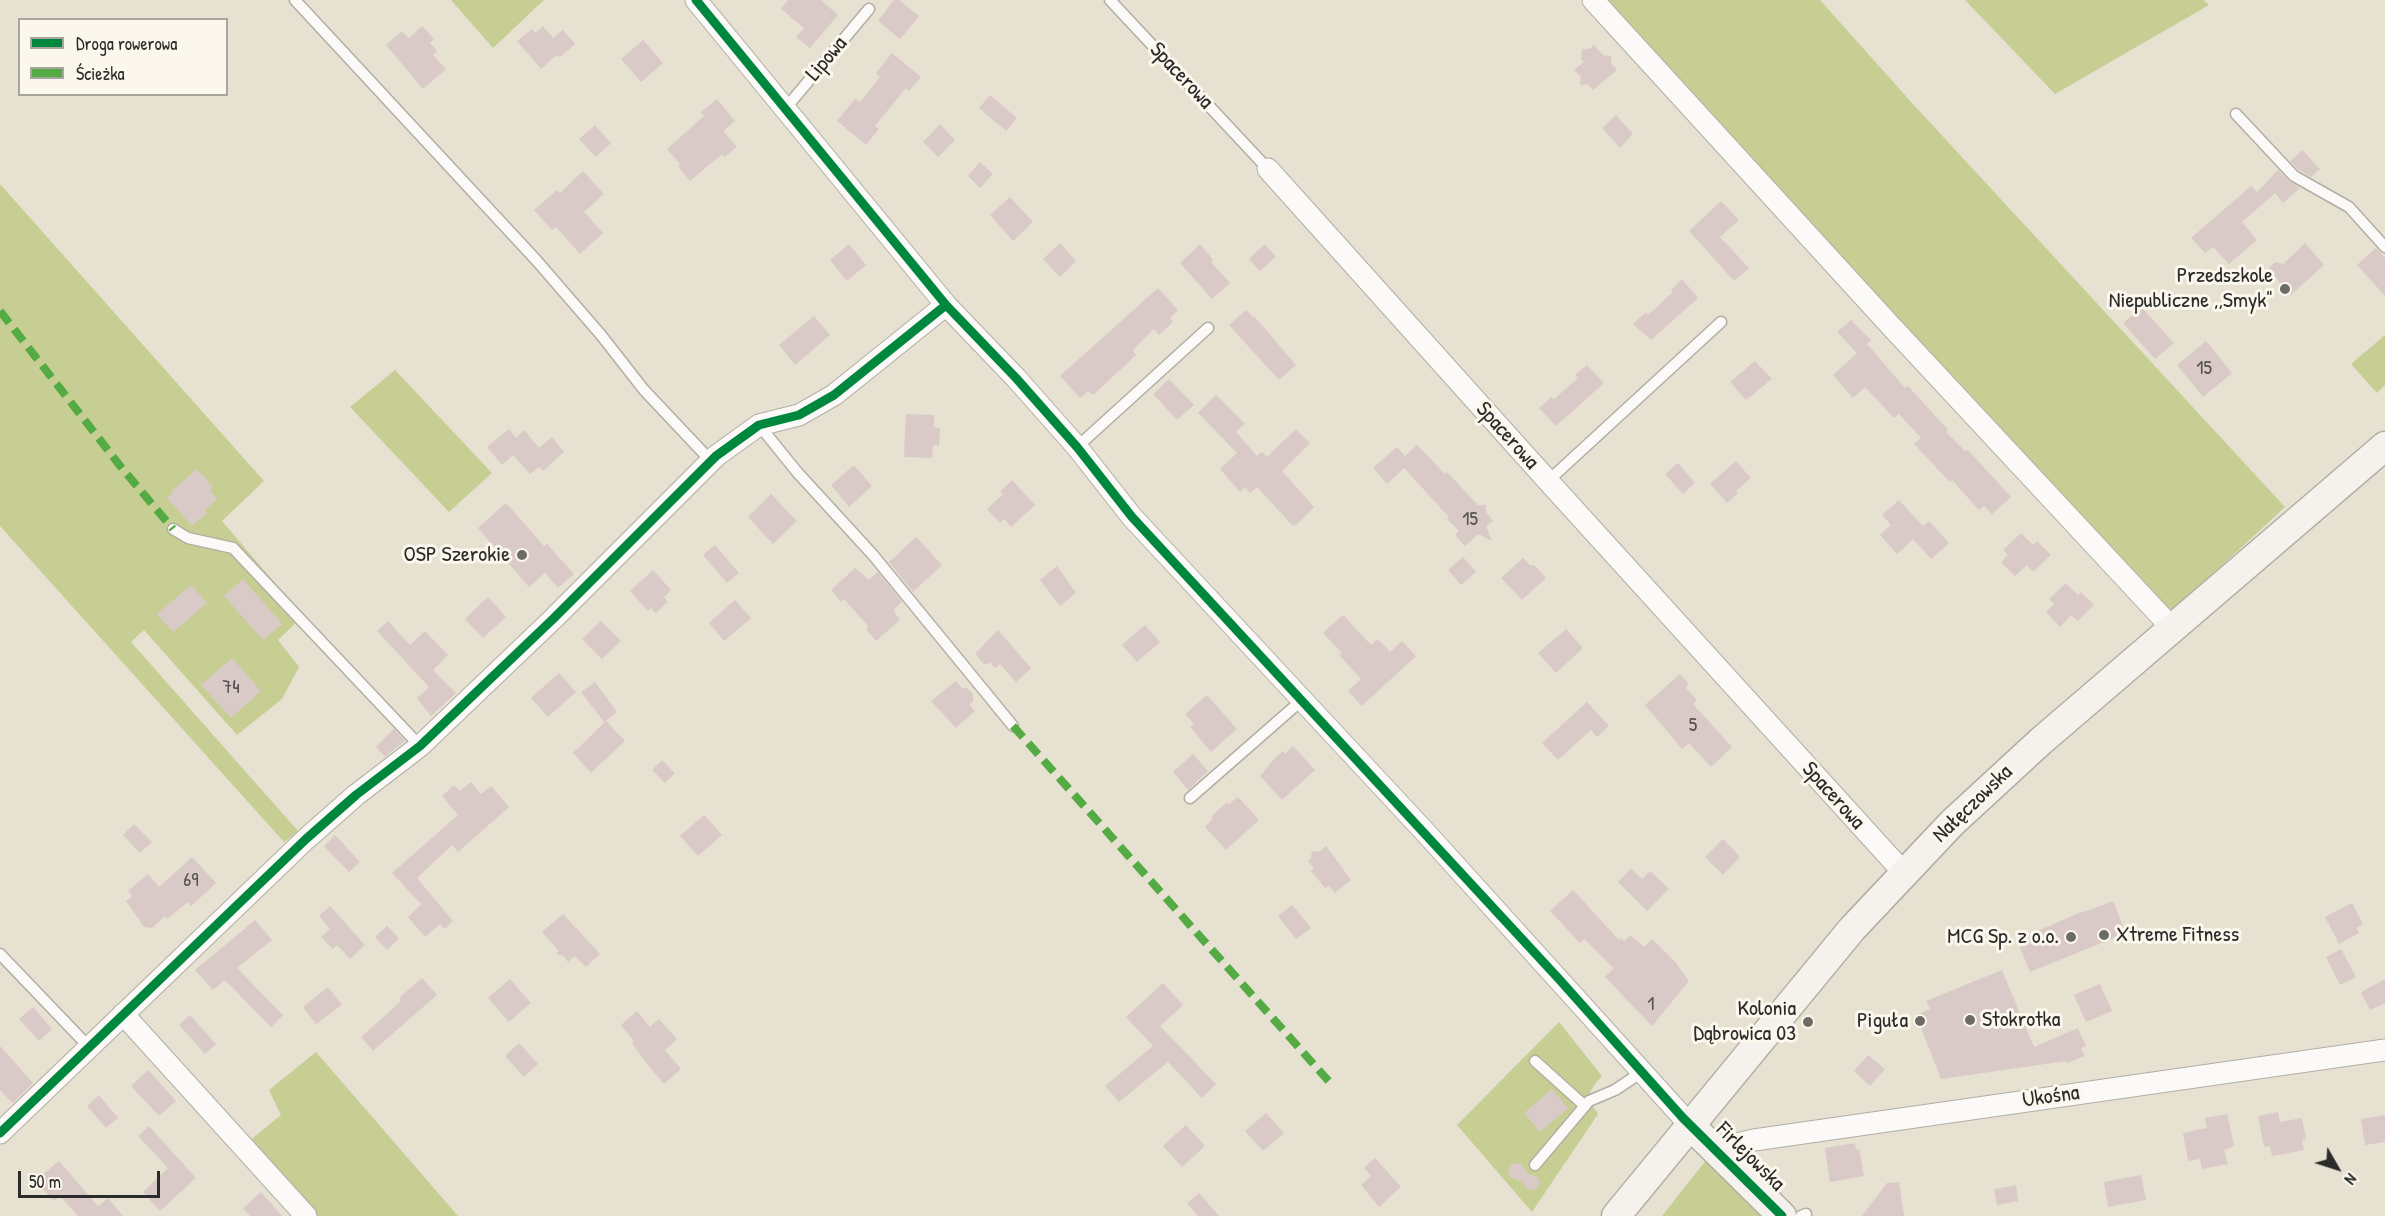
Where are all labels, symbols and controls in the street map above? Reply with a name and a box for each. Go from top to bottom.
legend [18,18,228,96]
text: Droga rowerowa [76,31,177,56]
street label: Lipowa [801,31,853,87]
street label: Spacerowa [1144,37,1218,115]
text: Ścieżka [76,61,125,86]
place label: Przedszkole Niepubliczne ,,Smyk" [2109,263,2273,314]
marker: Przedszkole Niepubliczne ,,Smyk" [2278,282,2292,296]
house number: 15 [2196,357,2212,381]
street label: Spacerowa [1470,397,1544,475]
house number: 15 [1462,508,1478,532]
place label: OSP Szerokie [404,542,510,568]
marker: OSP Szerokie [515,548,529,562]
house number: 74 [222,676,240,700]
house number: 5 [1689,714,1697,738]
street label: Spacerowa [1796,757,1870,835]
street label: Nałęczowska [1928,760,2018,848]
house number: 69 [183,869,199,893]
place label: Xtreme Fitness [2116,922,2239,948]
place label: MCG Sp. z o.o. [1947,924,2059,950]
marker: Xtreme Fitness [2097,928,2111,942]
marker: MCG Sp. z o.o. [2064,930,2078,944]
house number: 1 [1647,993,1655,1017]
place label: Kolonia Dąbrowica 03 [1693,996,1796,1048]
place label: Stokrotka [1982,1007,2060,1033]
place label: Piguła [1857,1008,1908,1034]
marker: Stokrotka [1963,1013,1977,1027]
marker: Piguła [1913,1014,1927,1028]
marker: Kolonia Dąbrowica 03 [1801,1015,1815,1029]
street label: Ukośna [2021,1080,2081,1114]
street label: Firlejowska [1710,1117,1790,1197]
north arrow [2307,1138,2367,1198]
scale bar [21,1159,164,1197]
text: 50 m [29,1169,61,1194]
text: N [2340,1169,2362,1190]

